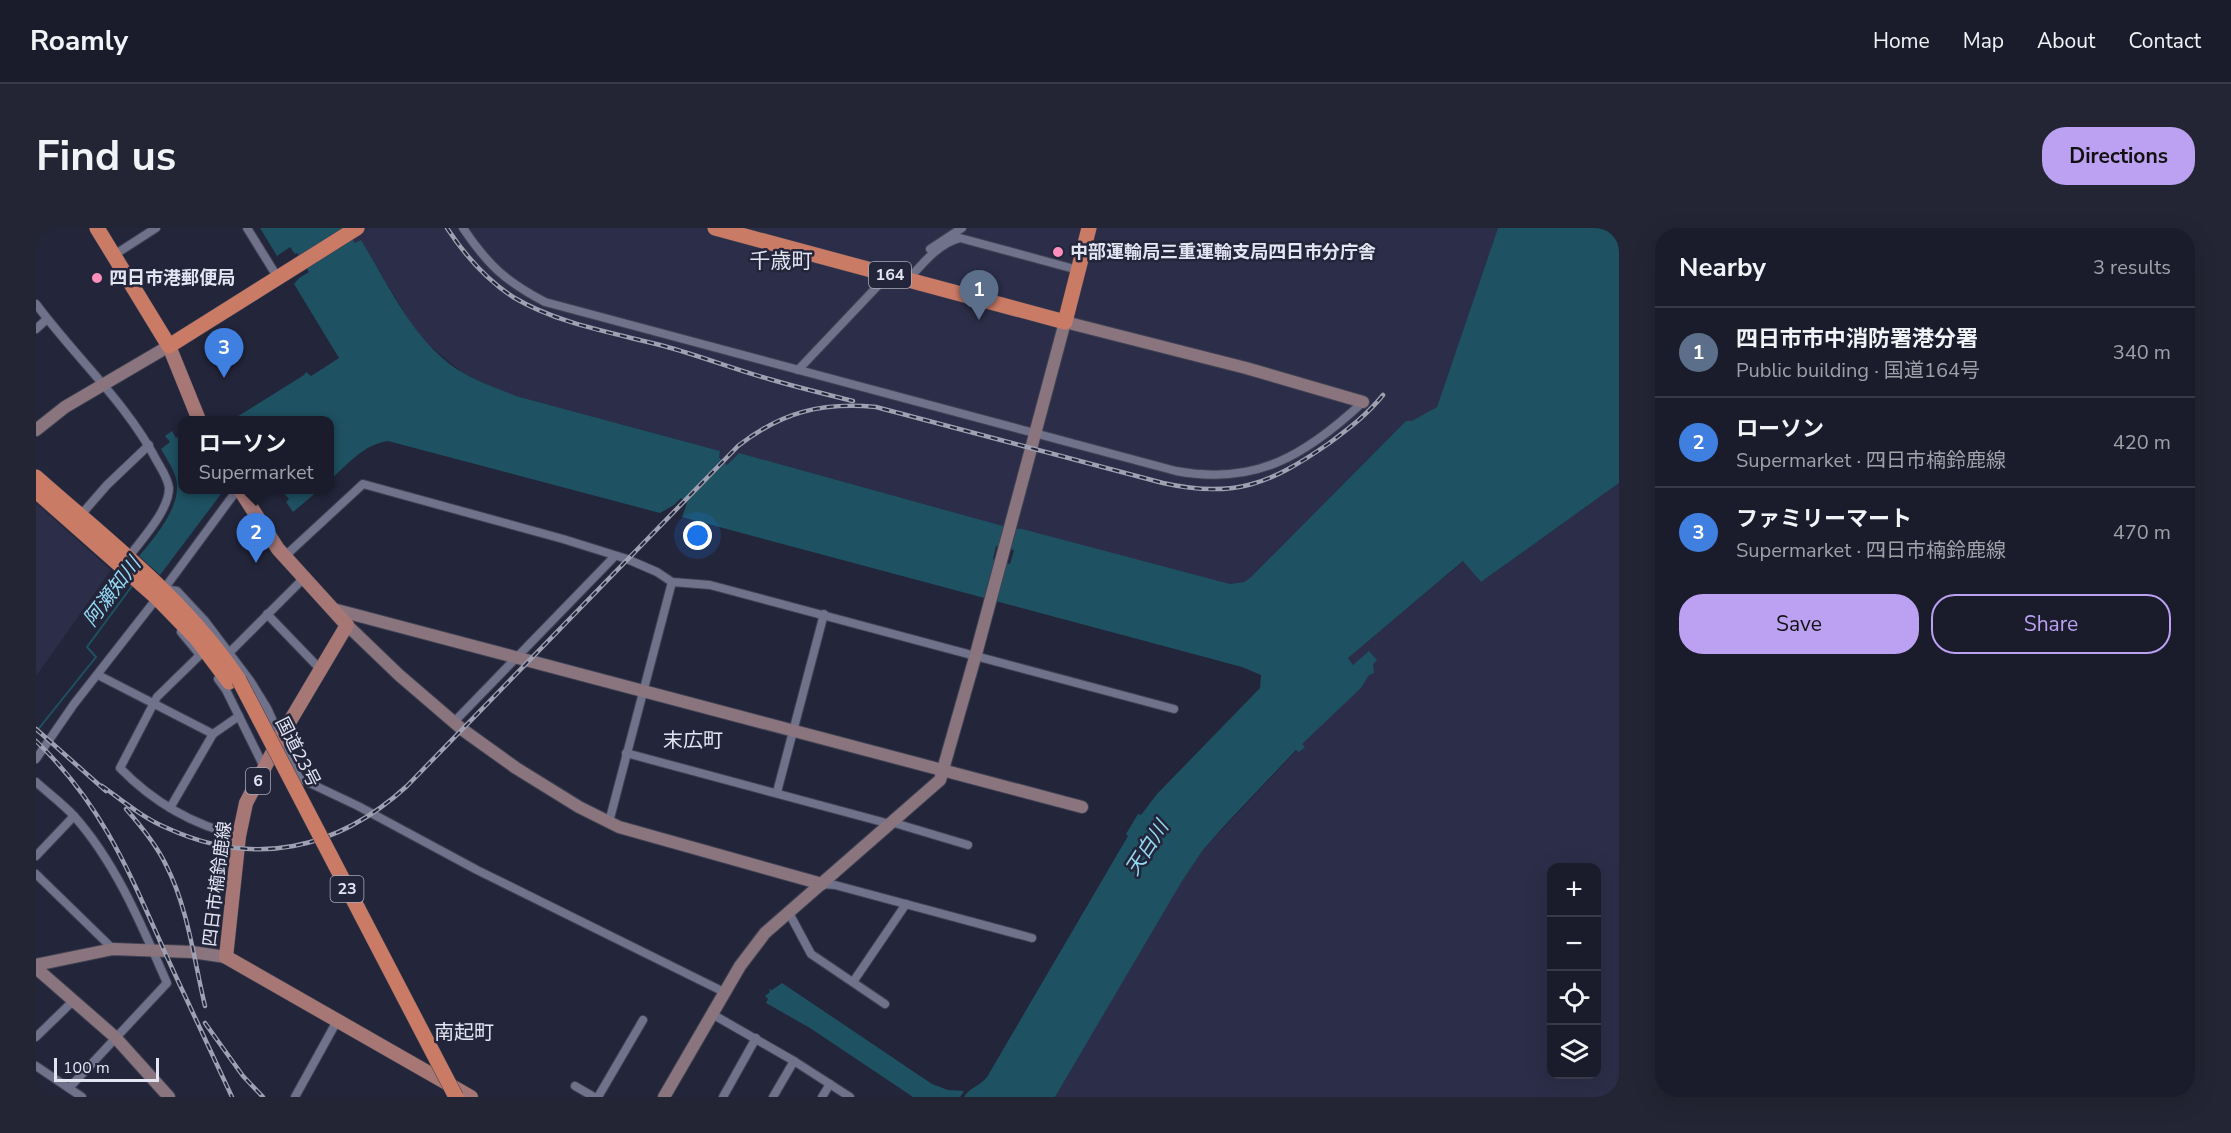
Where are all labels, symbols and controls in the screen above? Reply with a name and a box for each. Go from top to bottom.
text: Roamly [30,22,128,60]
text: Home [1873,27,1930,55]
text: Map [1963,27,2004,55]
text: About [2037,27,2095,55]
text: Contact [2128,27,2201,55]
button: Directions [2042,127,2195,185]
text: Find us [36,128,176,185]
place label: 中部運輸局三重運輸支局四日市分庁舎 [1070,240,1376,264]
marker: 中部運輸局三重運輸支局四日市分庁舎 [1051,245,1065,259]
district label: 千歳町 [750,247,813,275]
text: Nearby [1679,250,1766,285]
text: 3 results [2093,254,2171,281]
road number: 164 [869,262,911,288]
place label: 四日市港郵便局 [109,266,235,290]
pin: 1 [960,270,998,320]
marker: 四日市港郵便局 [90,271,104,285]
text: 四日市市中消防署港分署 [1736,324,1978,354]
pin: 3 [204,328,243,378]
text: 1 [1693,339,1705,366]
text: 340 m [2113,339,2171,366]
text: Public building · 国道164号 [1736,357,1980,384]
text: ローソン [1736,414,1824,444]
popup [178,416,334,494]
text: ローソン [198,429,286,459]
text: 2 [1693,429,1705,456]
text: 420 m [2113,429,2171,456]
text: Supermarket · 四日市楠鈴鹿線 [1736,447,2006,474]
text: Supermarket [198,459,314,486]
text: ファミリーマート [1736,504,1912,534]
pin: 2 [236,514,276,563]
text: 3 [1693,519,1705,546]
text: 470 m [2113,519,2171,546]
your location [683,521,712,550]
text: Supermarket · 四日市楠鈴鹿線 [1736,537,2006,564]
water label: 阿瀬知川 [77,550,148,632]
button: Save [1679,594,1919,654]
button: Share [1931,594,2171,654]
street label: 国道23号 [270,713,326,791]
district label: 末広町 [663,727,723,754]
road number: 6 [246,768,270,794]
water label: 天白川 [1119,814,1176,881]
street label: 四日市楠鈴鹿線 [197,820,237,948]
map controls [1547,863,1601,1079]
button: + [1547,863,1601,917]
road number: 23 [330,876,364,902]
button: − [1547,917,1601,971]
button: locate [1547,971,1601,1025]
district label: 南起町 [434,1019,494,1046]
button: layers [1547,1025,1601,1079]
scale bar [54,1055,159,1082]
text: 100 m [63,1057,110,1079]

